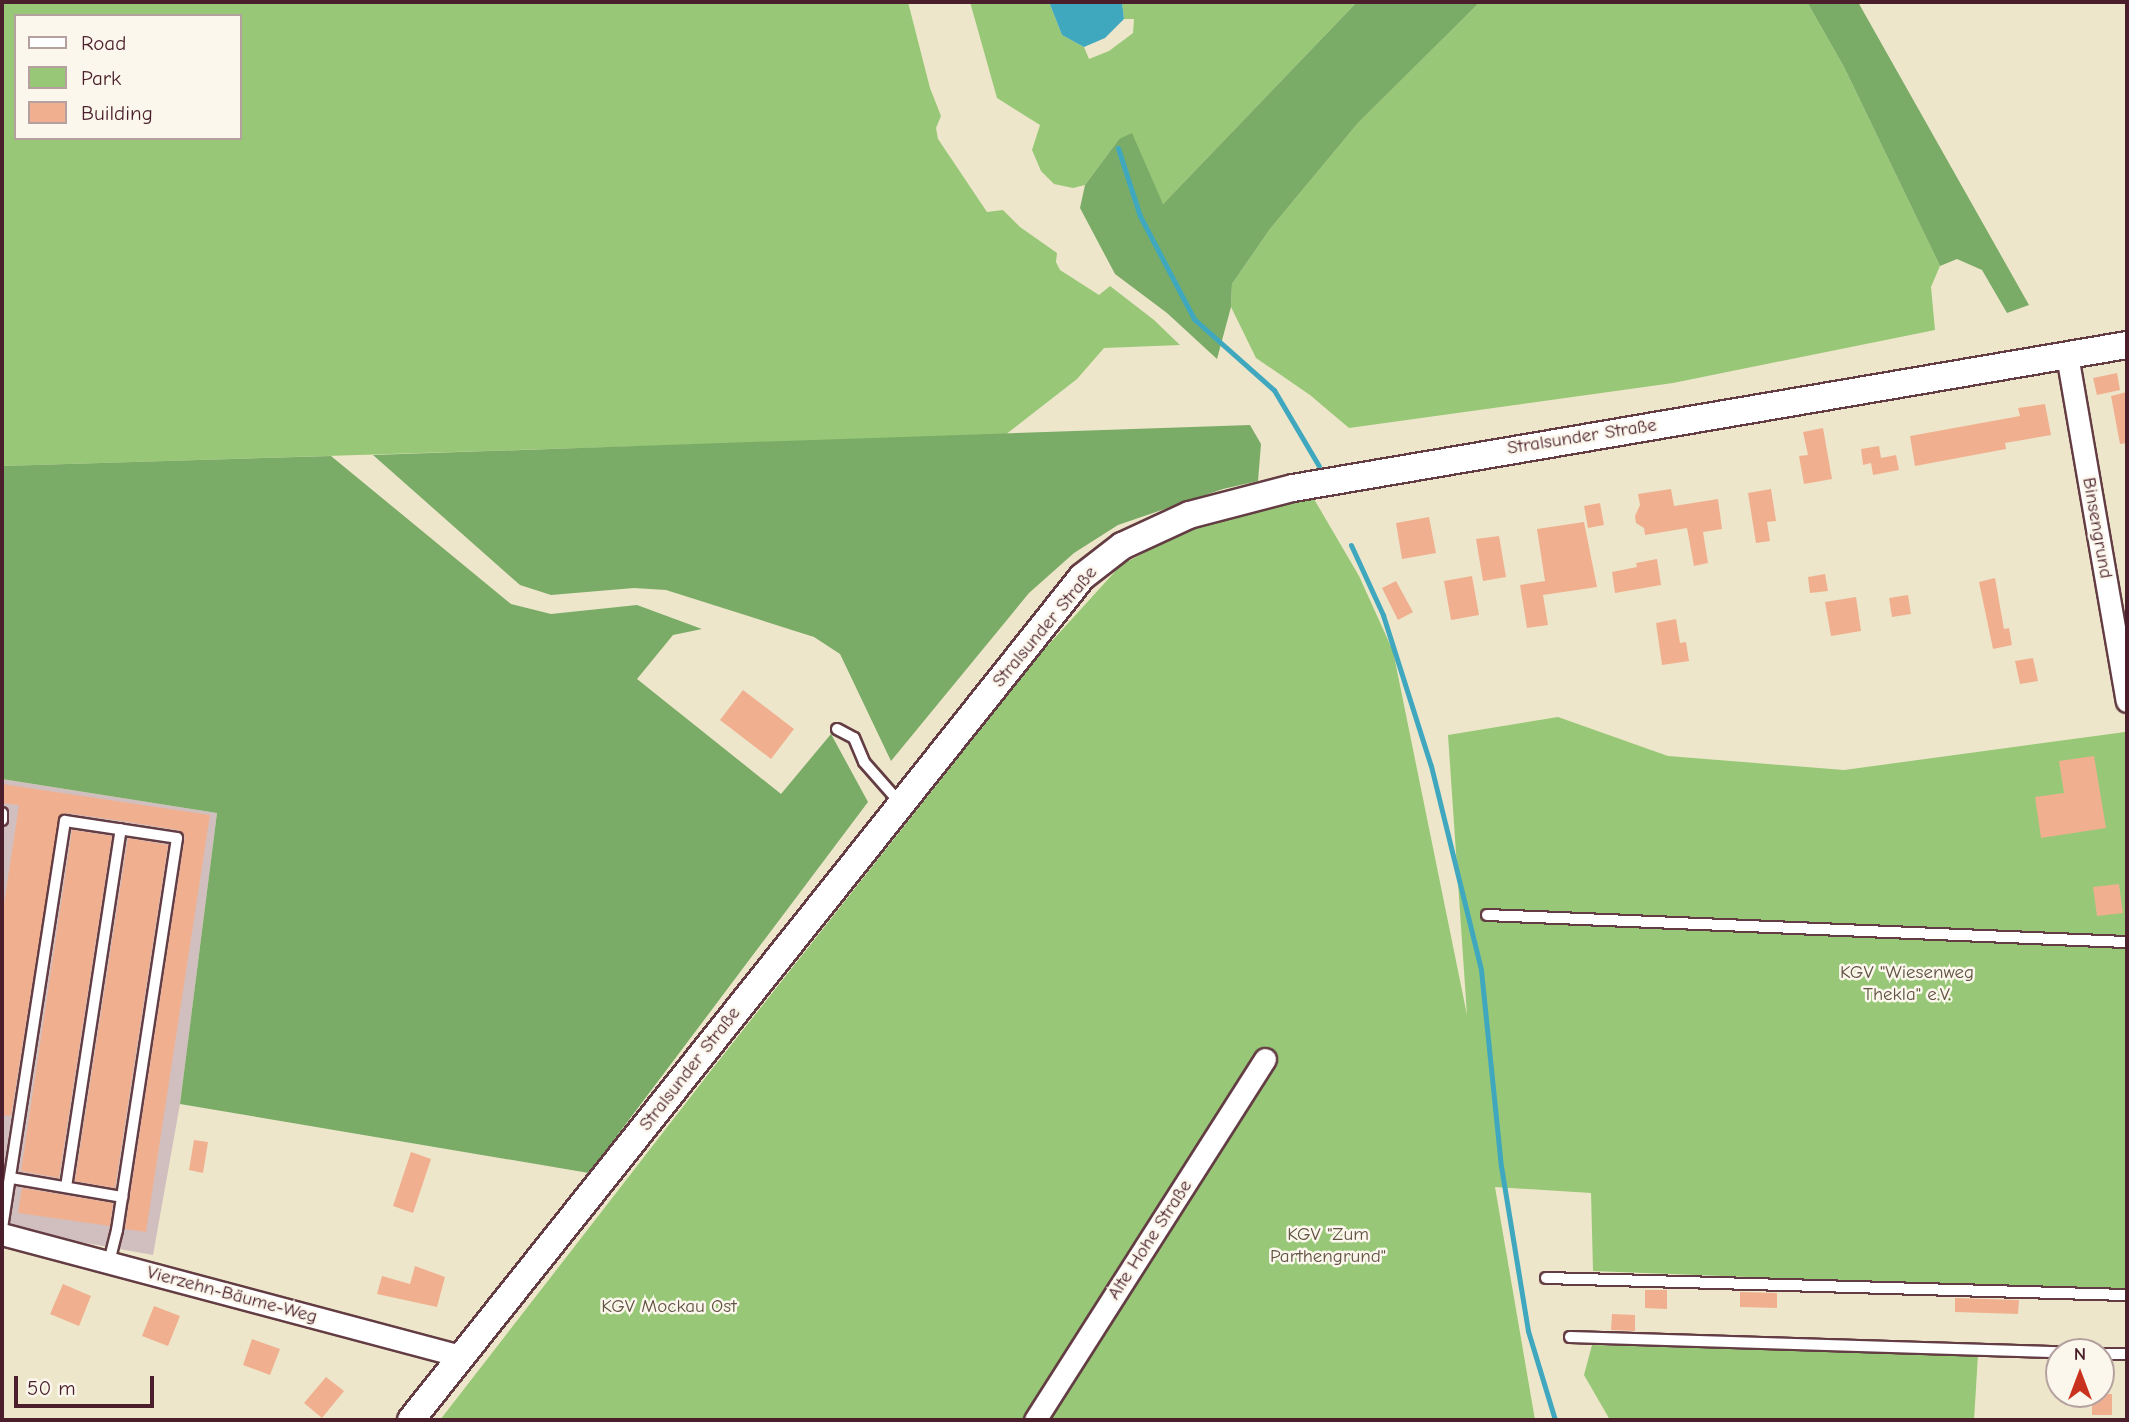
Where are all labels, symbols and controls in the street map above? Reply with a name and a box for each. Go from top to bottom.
legend [14,14,242,140]
text: Road [81,31,126,55]
text: Park [81,66,121,90]
text: Building [81,101,153,125]
street label: Stralsunder Straße [1506,414,1658,460]
street label: Binsengrund [2077,476,2117,580]
street label: Stralsunder Straße [988,562,1102,692]
park label: KGV "Wiesenweg Thekla" e.V. [1840,962,1974,1006]
street label: Stralsunder Straße [635,1002,745,1136]
street label: Alte Hohe Straße [1103,1176,1197,1304]
park label: KGV "Zum Parthengrund" [1270,1224,1386,1268]
street label: Vierzehn-Bäume-Weg [144,1261,320,1329]
park label: KGV Mockau Ost [601,1296,737,1318]
north arrow [2045,1338,2115,1408]
text: N [2074,1343,2086,1365]
scale bar [18,1362,158,1406]
text: 50 m [27,1376,76,1400]

